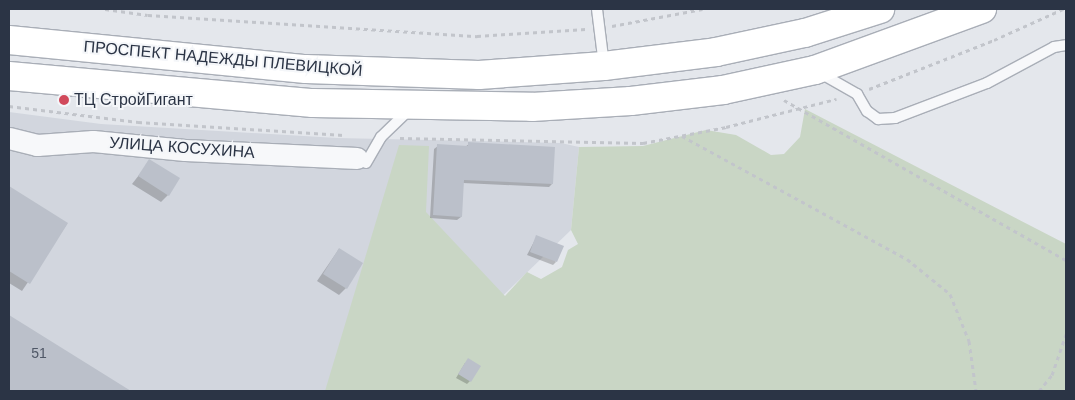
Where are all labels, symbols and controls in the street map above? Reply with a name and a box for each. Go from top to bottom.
street label: ПРОСПЕКТ НАДЕЖДЫ ПЛЕВИЦКОЙ [83,37,363,81]
place label: ТЦ СтройГигант [74,90,193,110]
marker: ТЦ СтройГигант [58,94,70,106]
street label: УЛИЦА КОСУХИНА [109,133,255,163]
house number: 51 [31,345,47,361]

